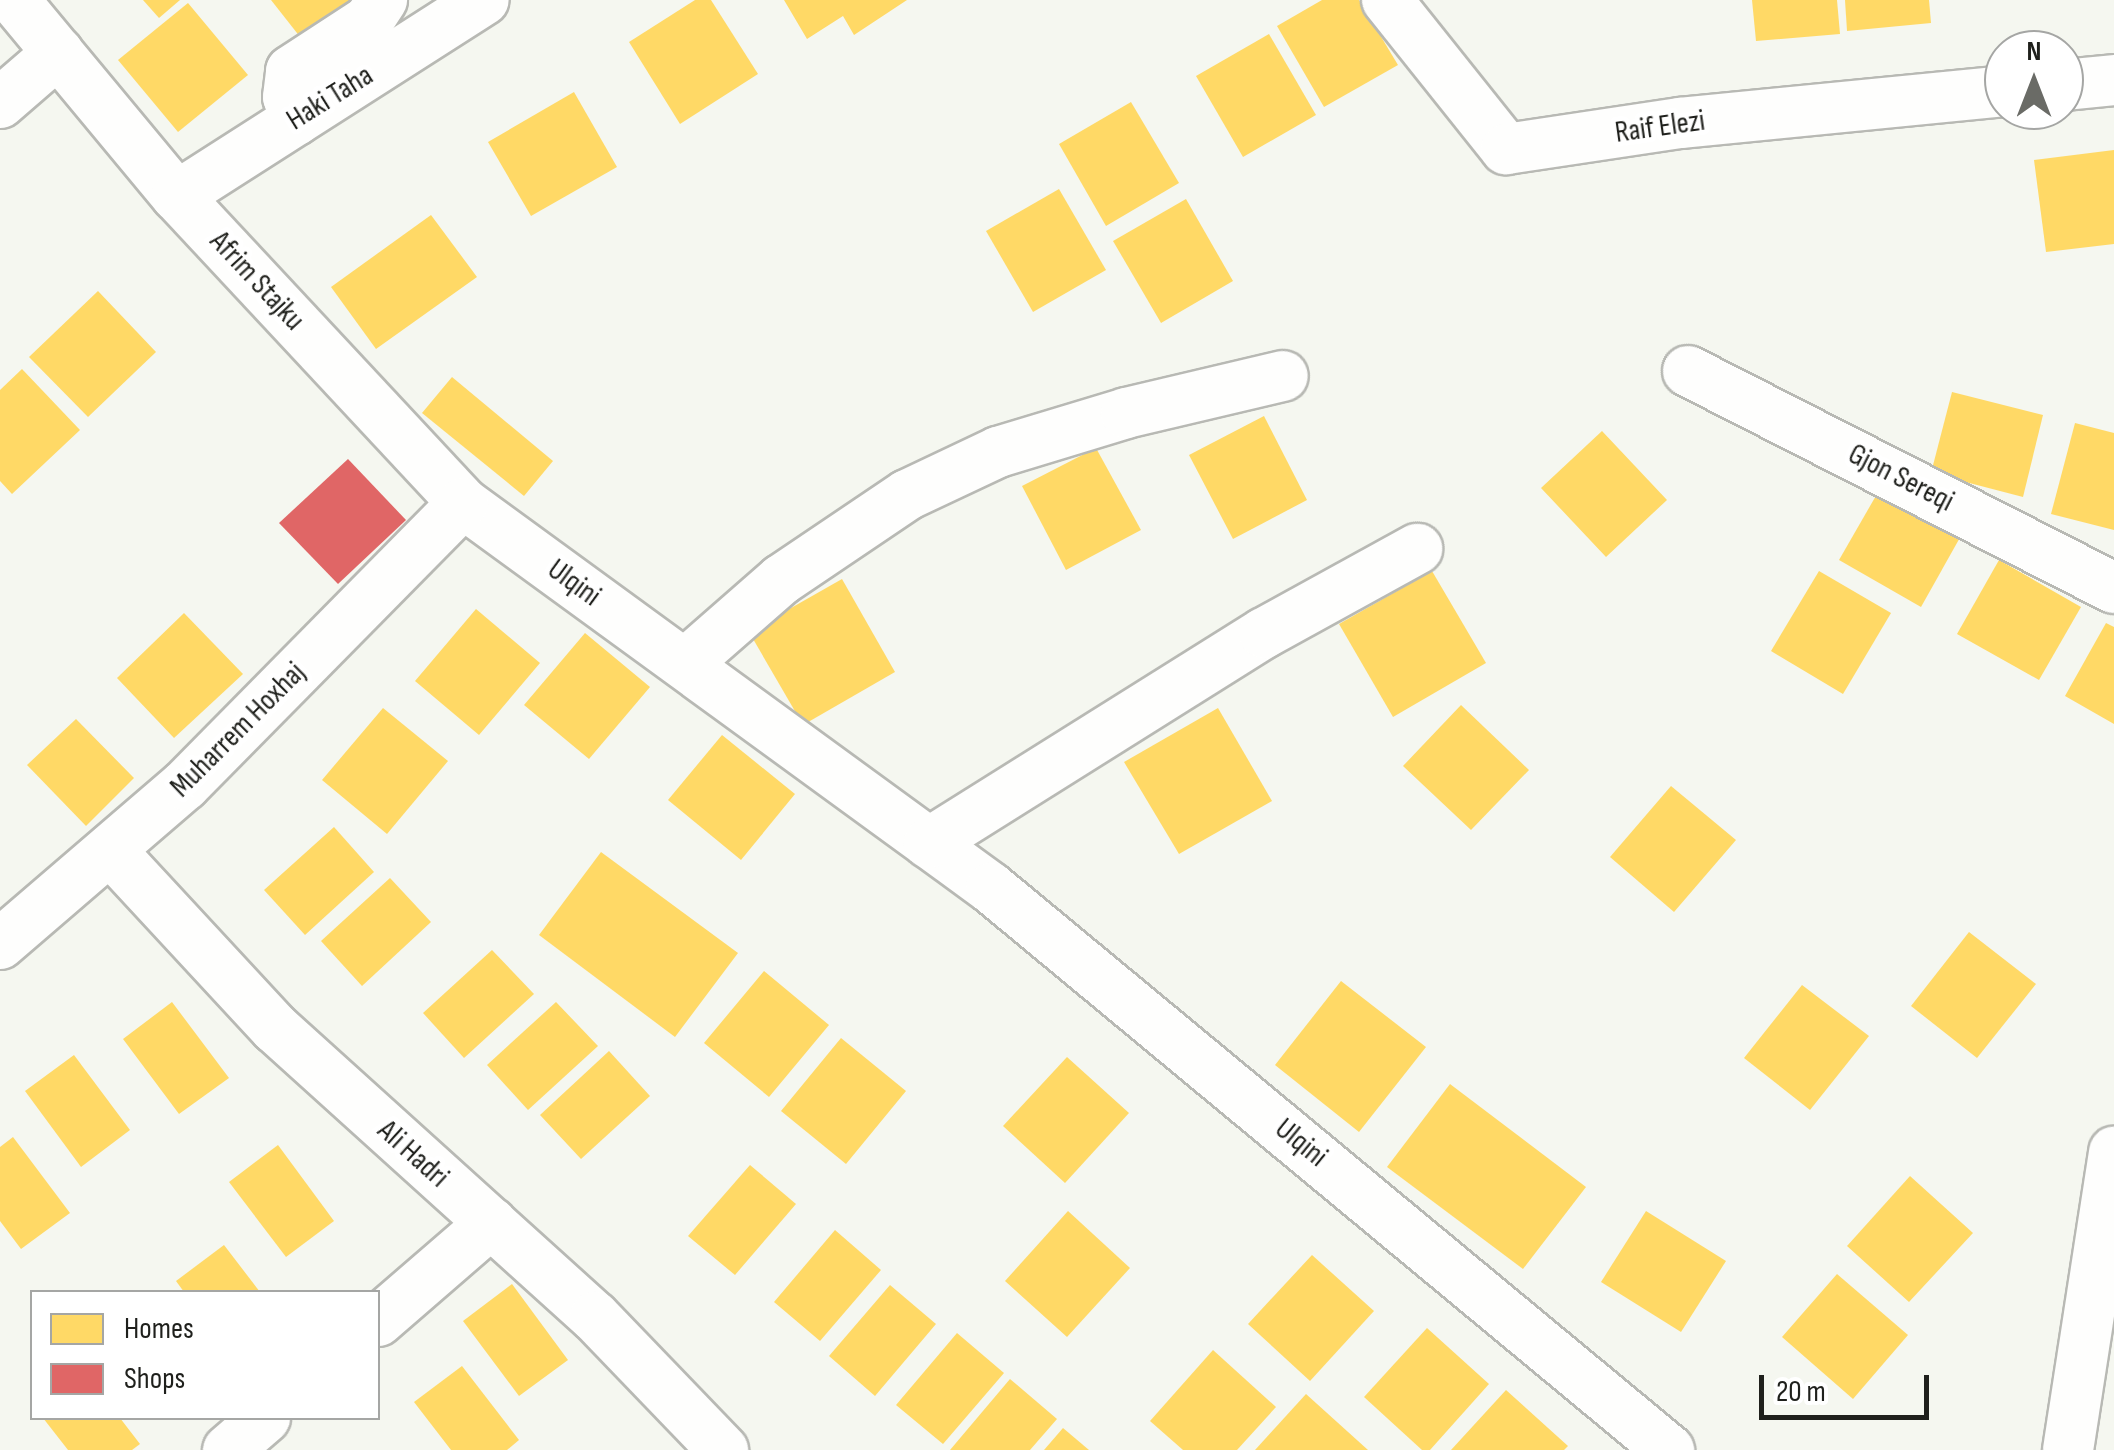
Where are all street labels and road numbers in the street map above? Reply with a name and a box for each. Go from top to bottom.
street label: Haki Taha [280,58,380,138]
street label: Raif Elezi [1613,103,1707,151]
street label: Afrim Stajku [202,224,312,338]
street label: Gjon Sereqi [1842,436,1960,520]
street label: Ulqini [540,552,608,614]
street label: Muharrem Hoxhaj [163,655,313,805]
street label: Ulqini [1268,1111,1334,1175]
street label: Ali Hadri [370,1113,456,1195]

